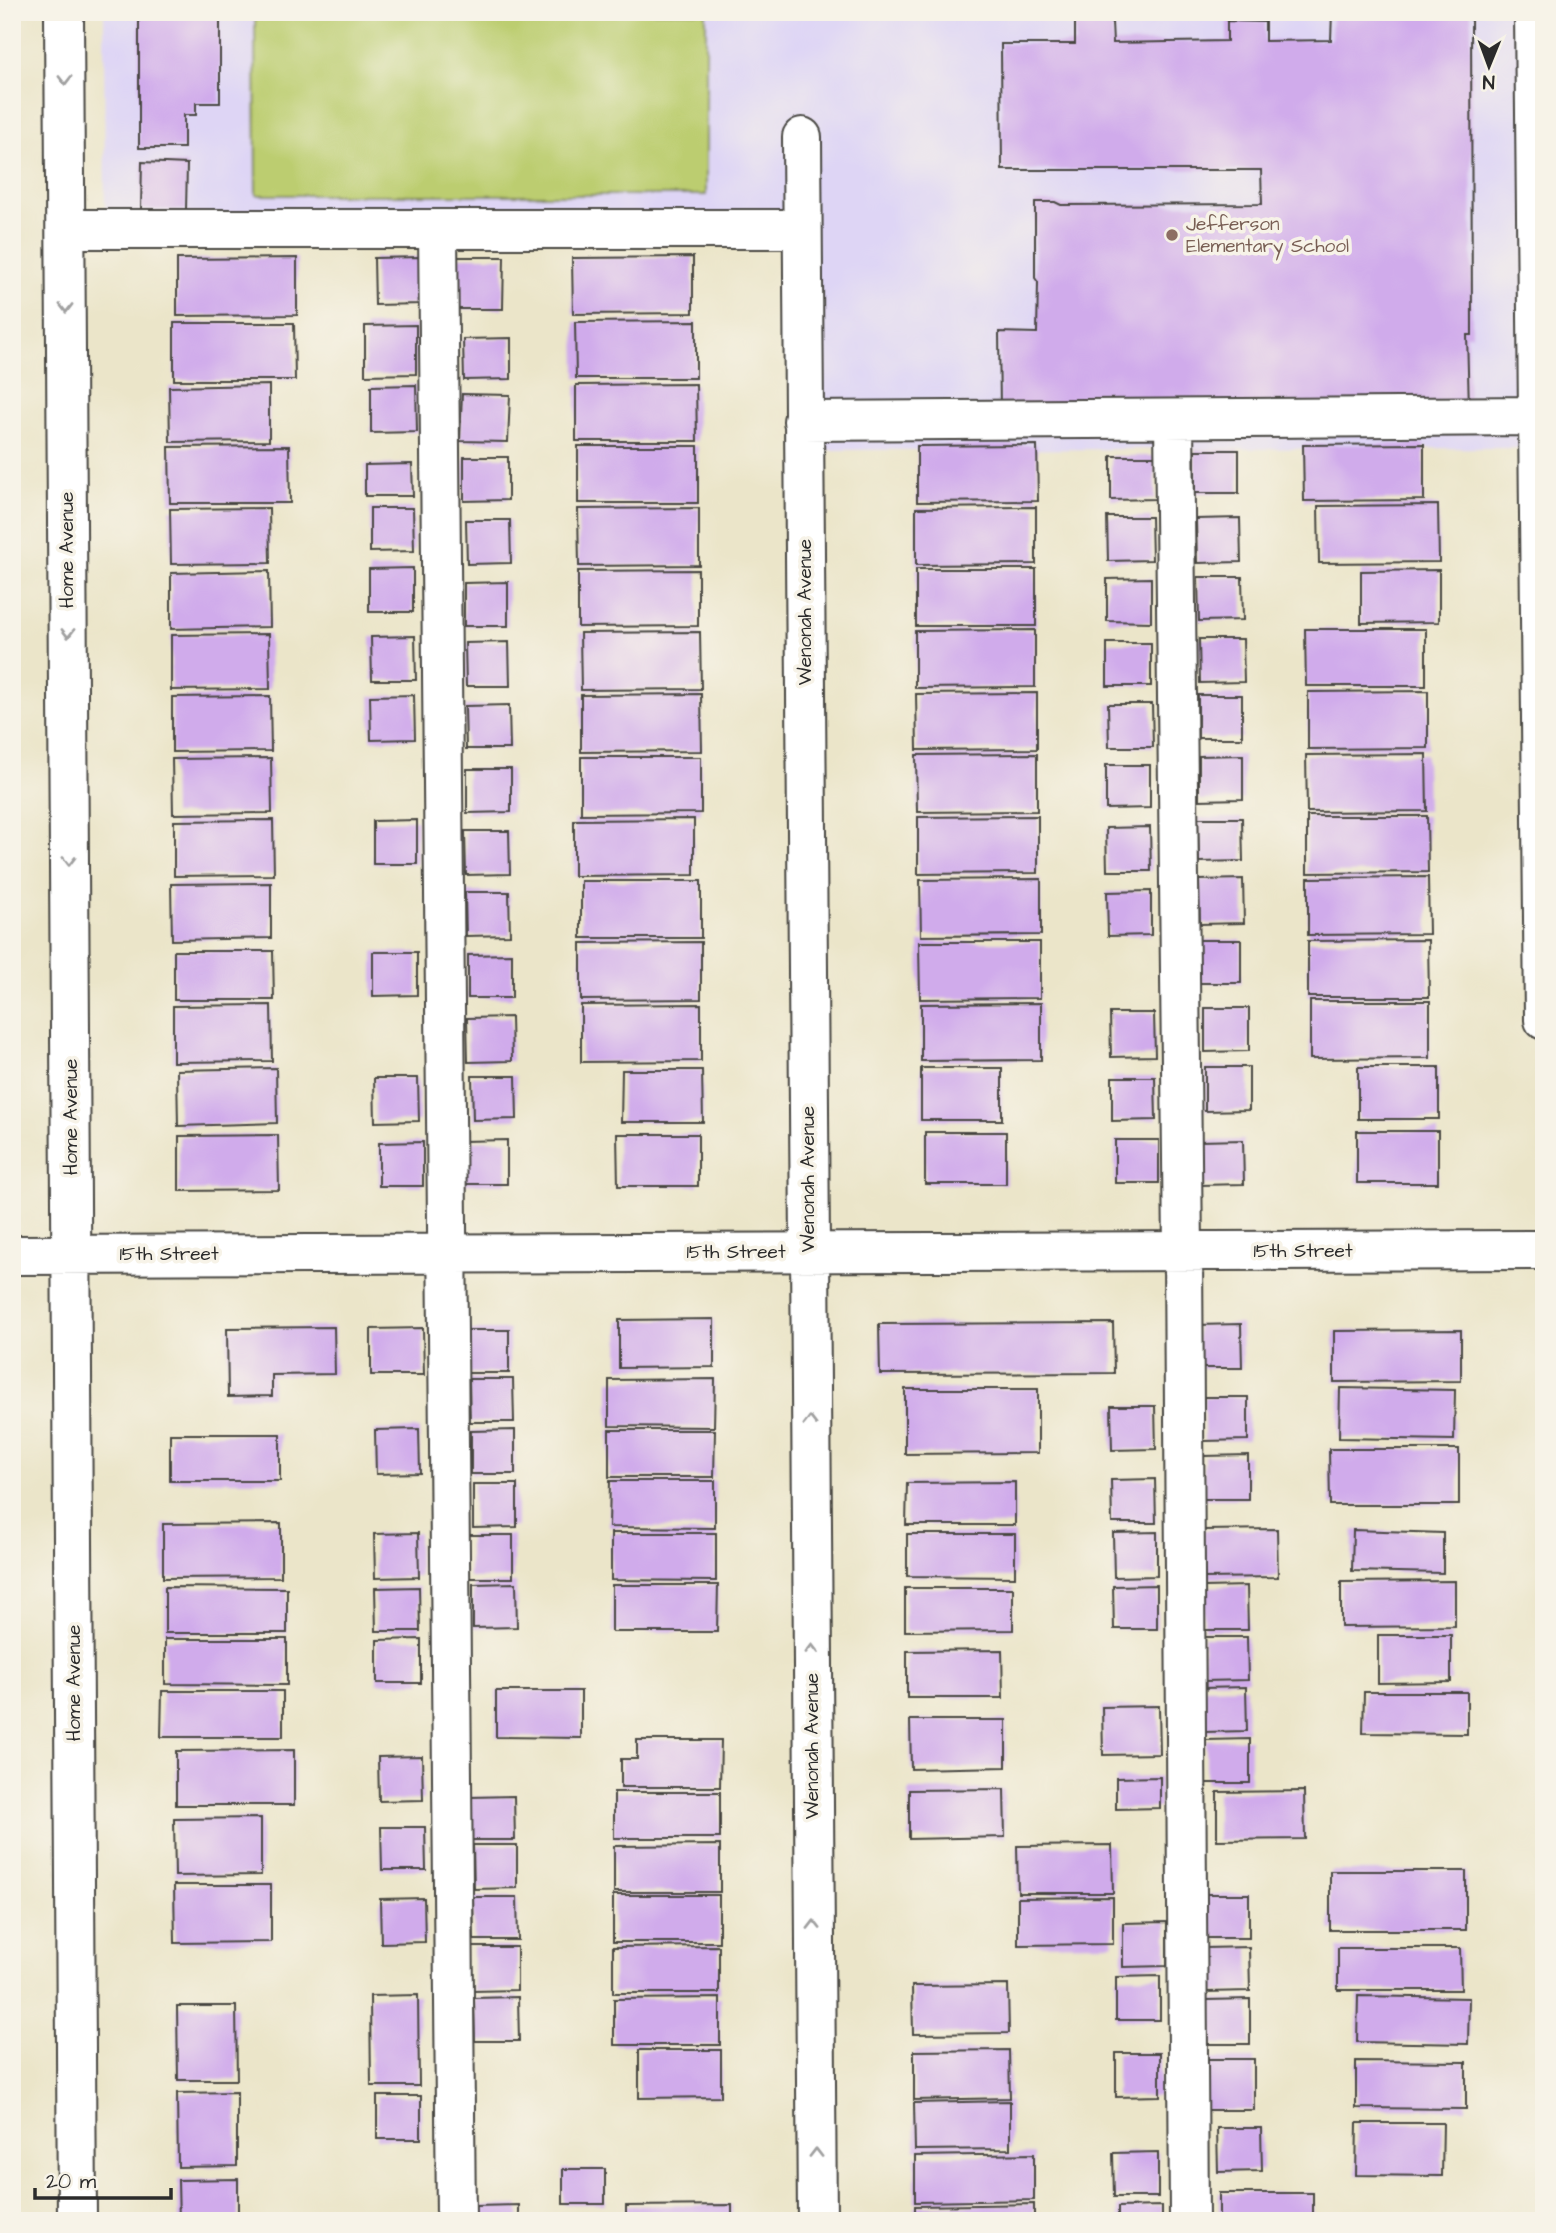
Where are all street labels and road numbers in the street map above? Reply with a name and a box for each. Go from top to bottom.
street label: Home Avenue [54,492,81,608]
street label: Wenonah Avenue [792,539,819,685]
street label: Home Avenue [58,1059,85,1175]
street label: Wenonah Avenue [795,1106,822,1252]
street label: 15th Street [1253,1238,1353,1265]
street label: 15th Street [686,1239,786,1266]
street label: 15th Street [119,1241,219,1268]
street label: Home Avenue [61,1625,88,1741]
street label: Wenonah Avenue [799,1673,826,1819]

